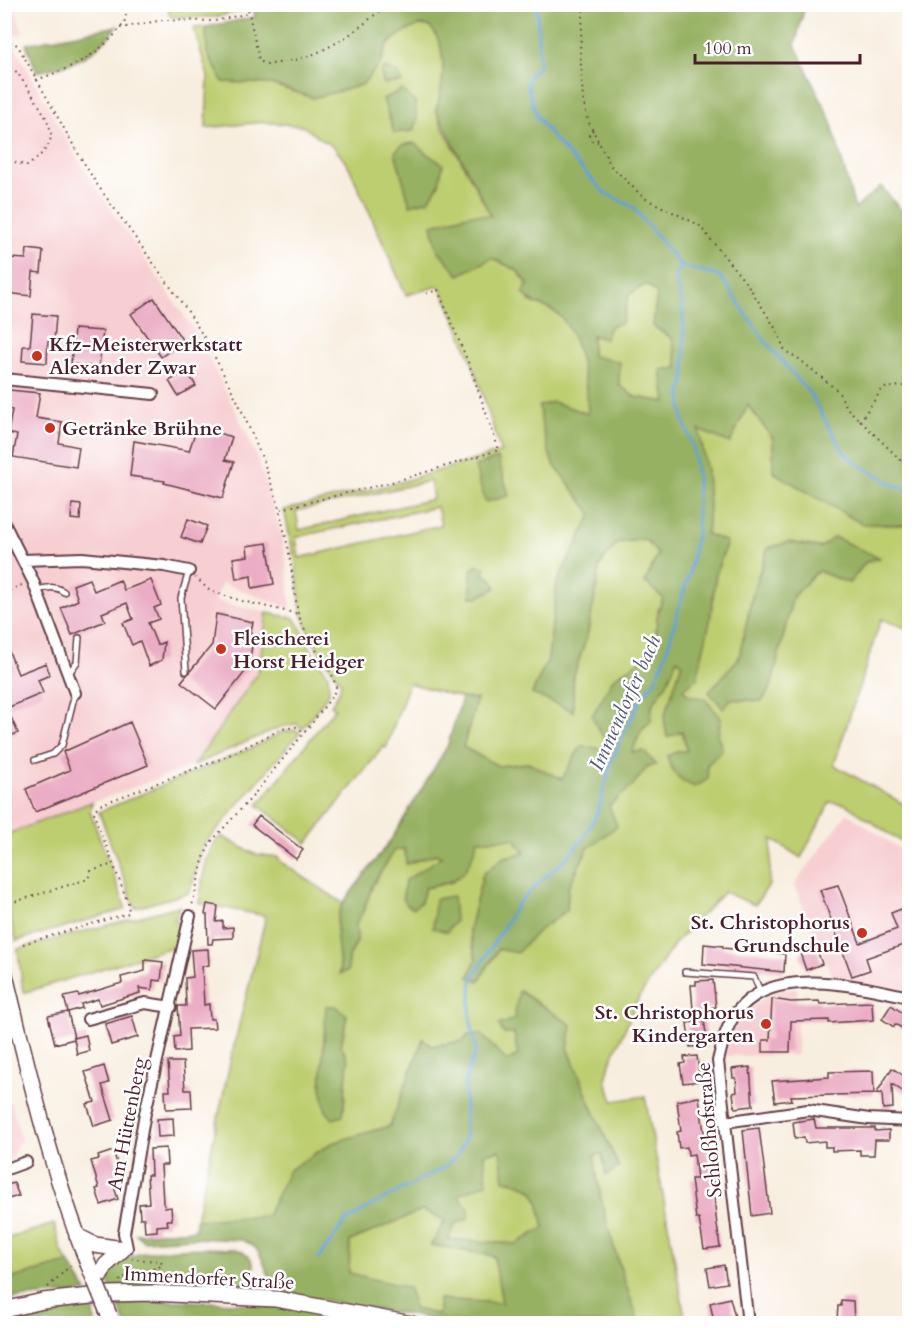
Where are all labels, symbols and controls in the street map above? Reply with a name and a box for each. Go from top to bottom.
scale bar [695,27,860,65]
text: 100 m [704,36,752,61]
place label: Kfz-Meisterwerkstatt Alexander Zwar [49,331,242,381]
marker: Kfz-Meisterwerkstatt Alexander Zwar [30,349,44,363]
place label: Getränke Brühne [62,415,222,442]
marker: Getränke Brühne [43,421,57,435]
place label: Fleischerei Horst Heidger [233,625,365,675]
water label: Immendorfer bach [582,631,668,775]
marker: Fleischerei Horst Heidger [214,642,228,656]
place label: St. Christophorus Grundschule [691,909,850,959]
marker: St. Christophorus Grundschule [855,926,869,940]
place label: St. Christophorus Kindergarten [595,999,754,1049]
marker: St. Christophorus Kindergarten [759,1017,773,1031]
street label: Am Hüttenberg [101,1054,153,1193]
street label: Schloßhofstraße [690,1061,728,1199]
street label: Immendorfer Straße [123,1260,295,1296]

